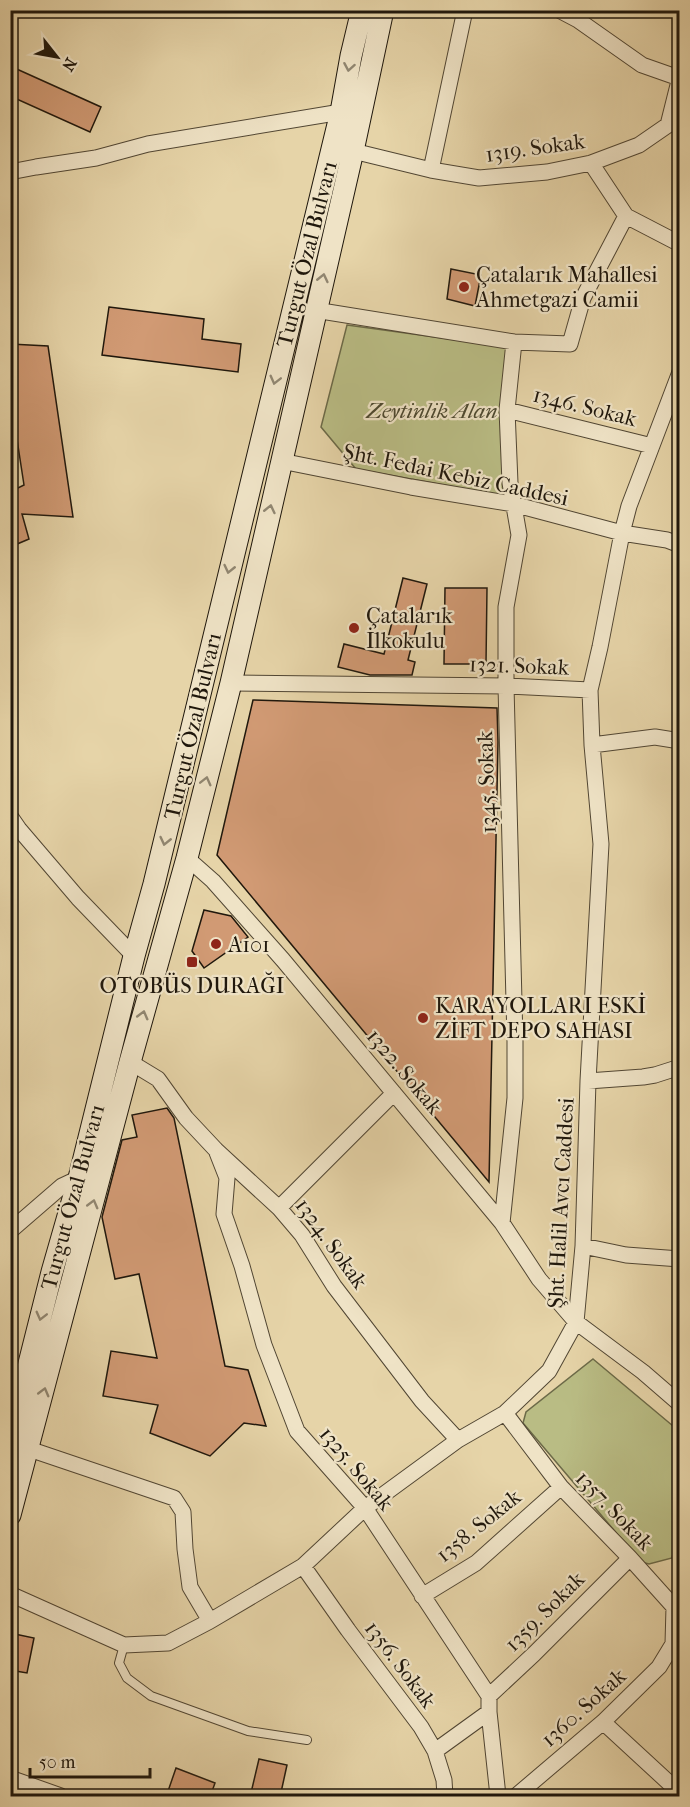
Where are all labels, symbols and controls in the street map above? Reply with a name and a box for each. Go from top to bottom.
north arrow [27,27,87,87]
text: N [58,54,81,75]
one-way arrow [343,62,356,72]
street label: 1319. Sokak [484,128,587,168]
street label: Turgut Özal Bulvarı [270,158,343,350]
place label: Çatalarık Mahallesi Ahmetgazi Camii [475,262,658,313]
one-way arrow [315,274,328,284]
marker: Çatalarık Mahallesi Ahmetgazi Camii [457,280,471,294]
one-way arrow [270,375,283,385]
street label: 1346. Sokak [530,382,640,433]
park label: Zeytinlik Alan [364,398,498,424]
street label: Şht. Fedai Kebiz Caddesi [341,438,571,512]
one-way arrow [262,505,275,515]
one-way arrow [224,564,237,574]
place label: Çatalarık İlkokulu [366,603,453,654]
marker: Çatalarık İlkokulu [347,621,361,635]
street label: Turgut Özal Bulvarı [158,630,227,822]
street label: 1321. Sokak [468,651,570,681]
street label: 1345. Sokak [472,729,502,834]
one-way arrow [199,776,211,787]
one-way arrow [159,835,172,845]
place label: A101 [227,932,270,958]
marker: A101 [209,937,223,951]
marker: OTOBÜS DURAĞI [185,955,199,969]
place label: OTOBÜS DURAĞI [100,971,285,999]
place label: KARAYOLLARI ESKİ ZİFT DEPO SAHASI [435,992,647,1044]
one-way arrow [136,1010,149,1020]
marker: KARAYOLLARI ESKİ ZİFT DEPO SAHASI [416,1011,430,1025]
street label: 1322. Sokak [361,1024,448,1120]
street label: Şht. Halil Avcı Caddesi [542,1096,580,1309]
street label: Turgut Özal Bulvarı [35,1101,110,1293]
street label: 1324. Sokak [290,1193,373,1295]
one-way arrow [86,1199,98,1209]
one-way arrow [36,1311,49,1321]
one-way arrow [36,1387,49,1397]
street label: 1325. Sokak [314,1421,399,1516]
street label: 1357. Sokak [570,1465,659,1556]
street label: 1358. Sokak [431,1483,527,1568]
street label: 1359. Sokak [499,1566,590,1657]
street label: 1356. Sokak [359,1616,442,1714]
street label: 1360. Sokak [536,1662,632,1753]
scale bar [30,1741,150,1779]
text: 50 m [39,1752,76,1773]

